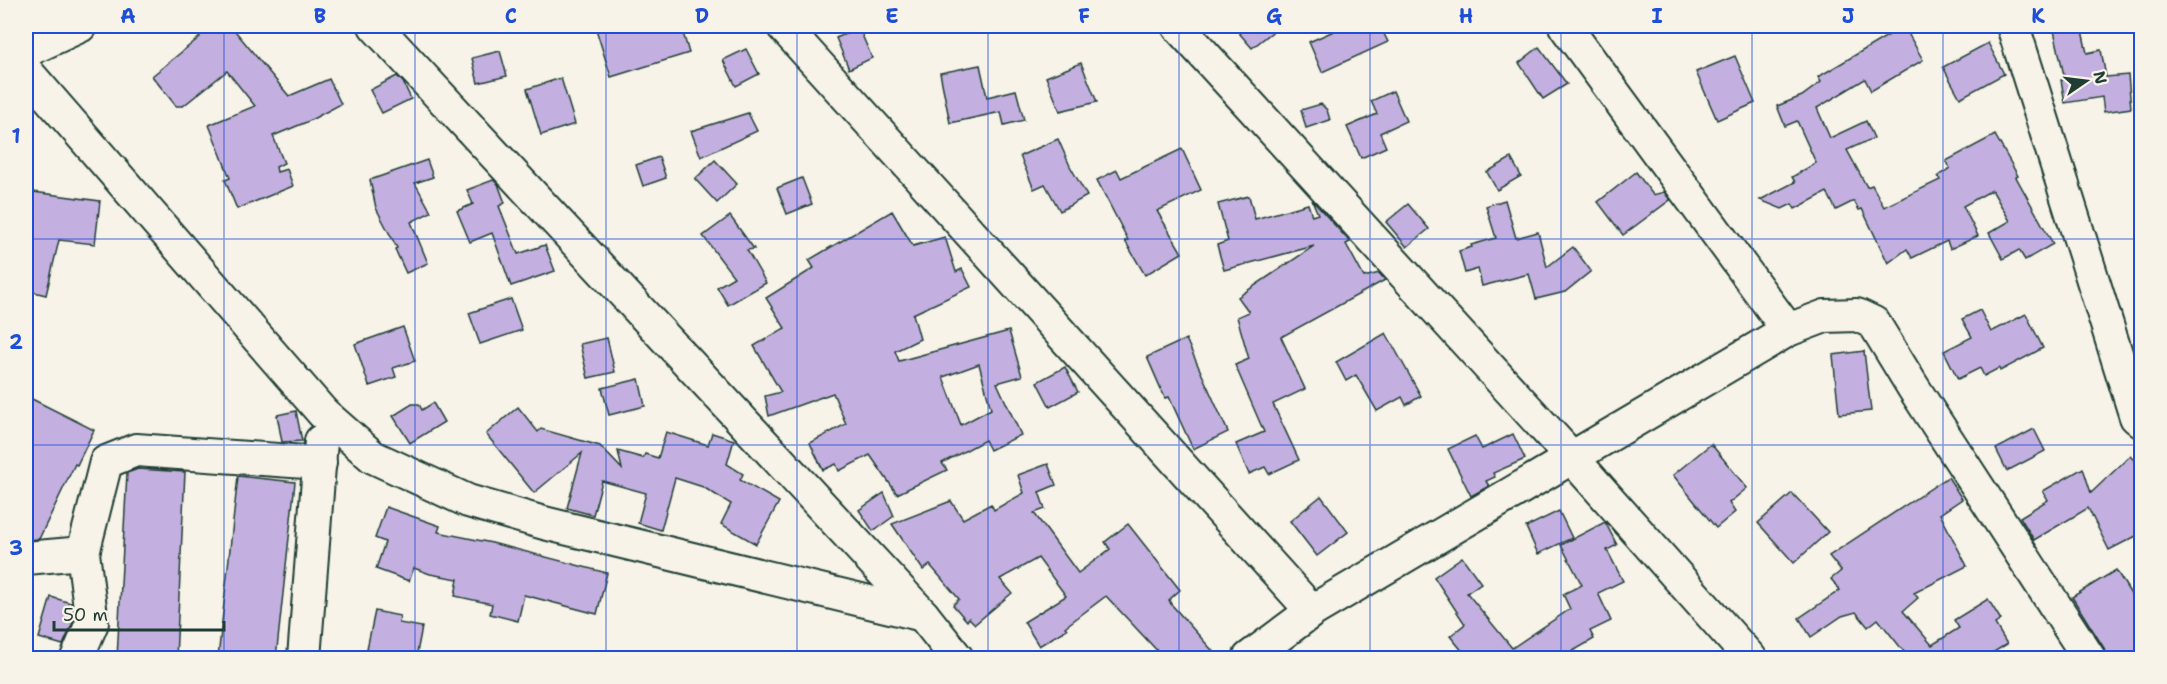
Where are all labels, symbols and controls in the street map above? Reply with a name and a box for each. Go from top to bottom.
text: A [120,3,136,29]
text: B [314,3,326,29]
text: C [505,3,517,29]
text: D [695,3,709,29]
text: E [885,3,899,29]
text: F [1078,3,1090,29]
text: G [1266,3,1282,29]
text: H [1459,3,1473,29]
text: I [1651,3,1663,29]
text: J [1842,3,1855,29]
text: K [2031,3,2045,29]
north arrow [2056,51,2116,111]
text: N [2088,69,2112,86]
text: 1 [11,123,21,149]
text: 2 [9,329,23,355]
text: 3 [9,535,23,561]
scale bar [54,594,224,632]
text: 50 m [63,603,108,627]

